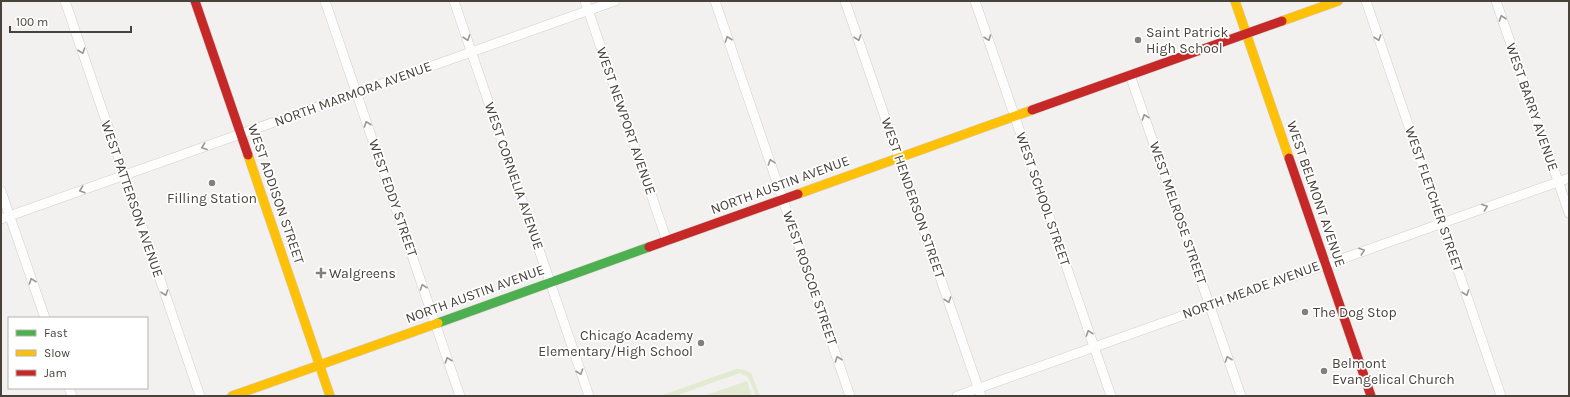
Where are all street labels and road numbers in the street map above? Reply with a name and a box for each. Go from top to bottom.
street label: WEST BARRY AVENUE [1502,41,1562,173]
street label: WEST NEWPORT AVENUE [593,45,659,197]
street label: NORTH MARMORA AVENUE [272,58,434,130]
street label: WEST CORNELIA AVENUE [481,100,547,252]
street label: WEST HENDERSON STREET [877,115,949,281]
street label: WEST PATTERSON AVENUE [97,118,167,280]
street label: WEST BELMONT AVENUE [1283,119,1349,269]
street label: WEST ADDISON STREET [244,122,308,266]
street label: WEST FLETCHER STREET [1401,124,1467,274]
street label: WEST SCHOOL STREET [1012,130,1074,268]
street label: WEST EDDY STREET [365,137,421,259]
street label: WEST MELROSE STREET [1146,140,1210,286]
street label: NORTH AUSTIN AVENUE [708,152,852,218]
street label: WEST ROSCOE STREET [779,209,841,347]
street label: NORTH MEADE AVENUE [1180,257,1322,323]
street label: NORTH AUSTIN AVENUE [403,261,547,327]

